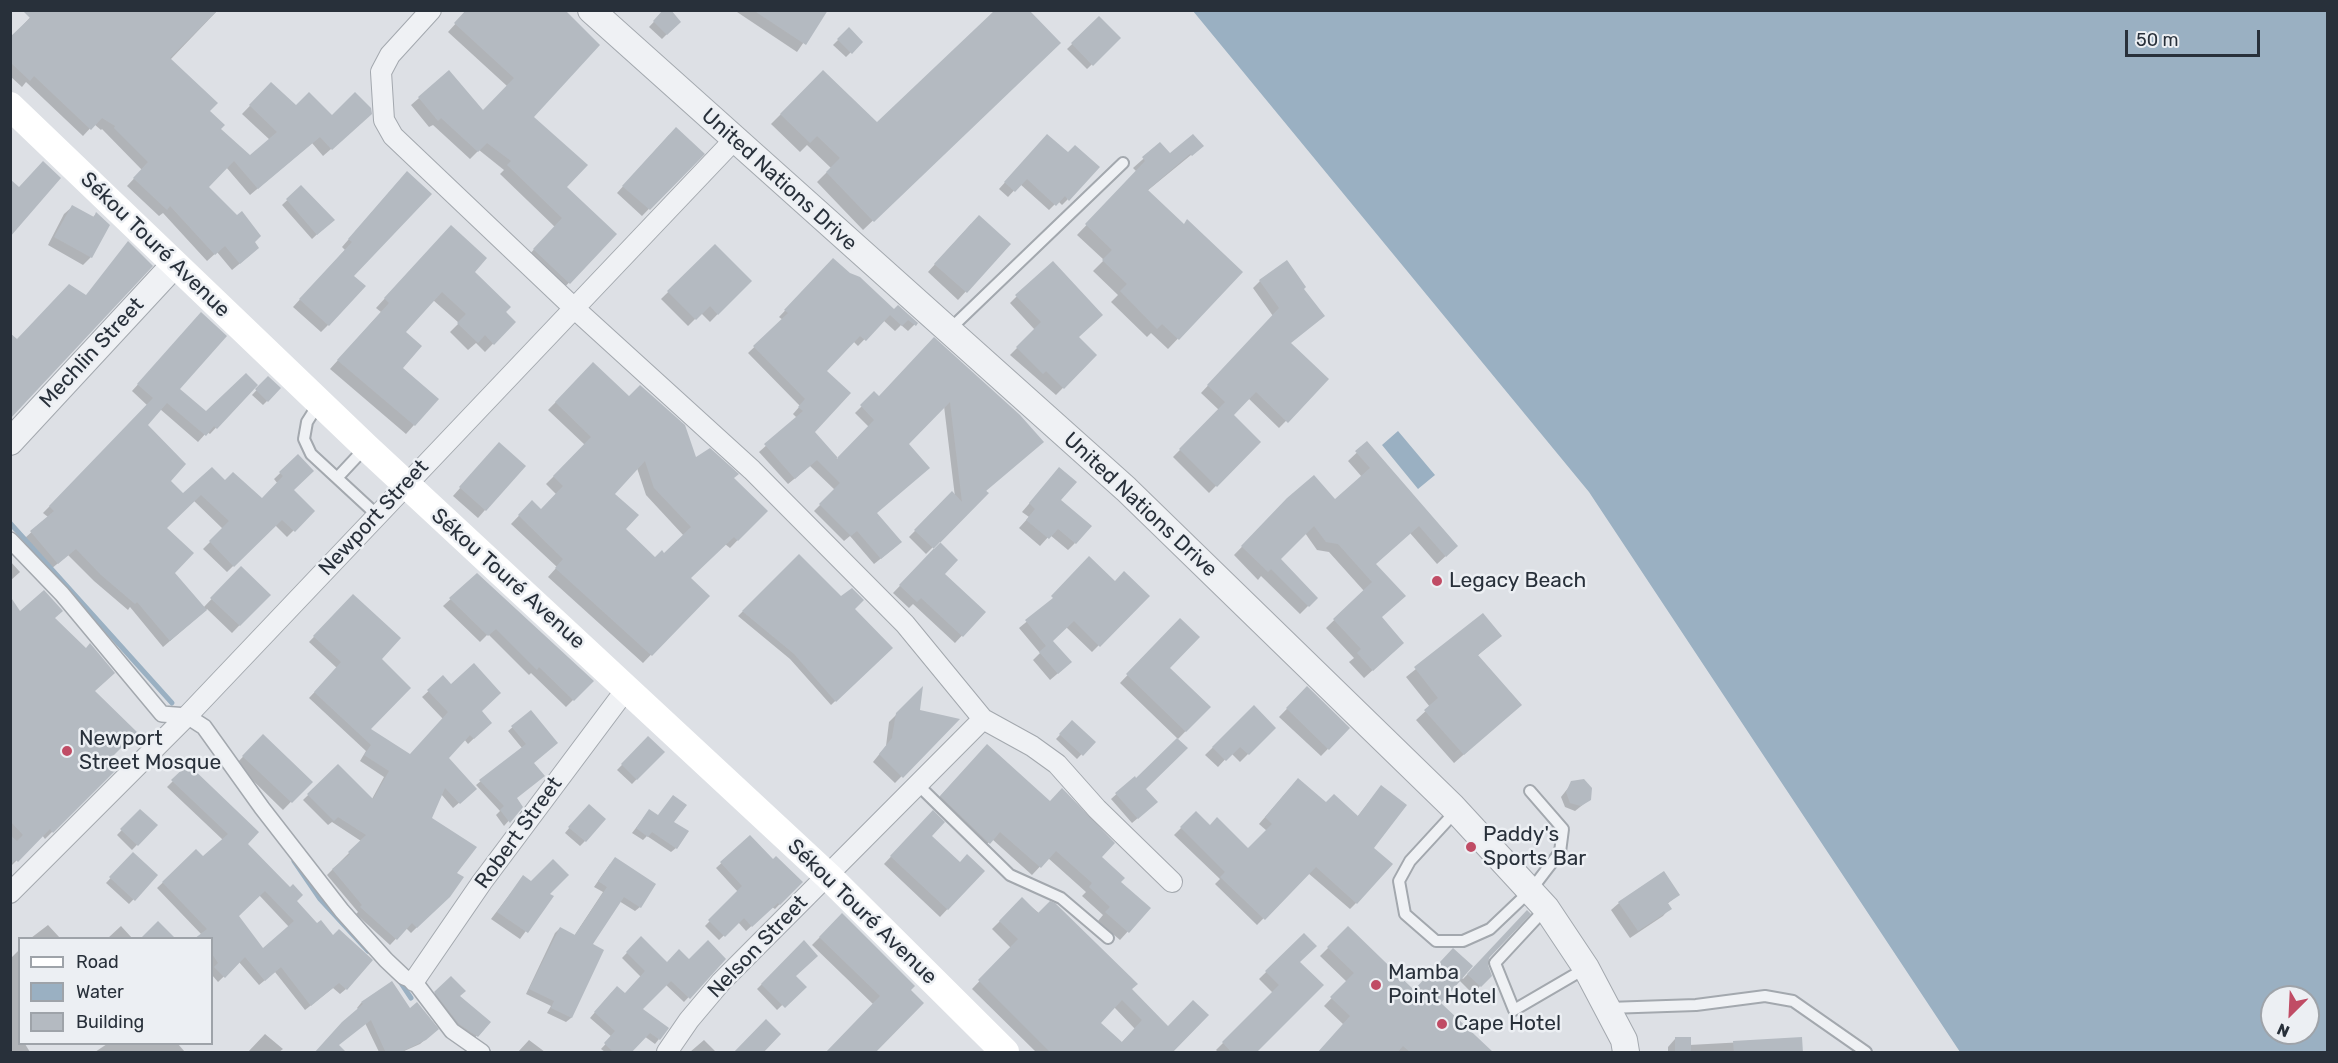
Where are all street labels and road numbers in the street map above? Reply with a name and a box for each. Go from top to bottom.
street label: United Nations Drive [696,103,862,257]
street label: Sékou Touré Avenue [75,167,235,323]
street label: Mechlin Street [35,293,149,413]
street label: United Nations Drive [1058,427,1222,583]
street label: Newport Street [314,455,434,581]
street label: Sékou Touré Avenue [426,503,590,655]
street label: Robert Street [470,772,568,894]
street label: Sékou Touré Avenue [782,834,942,990]
street label: Nelson Street [703,890,813,1004]

